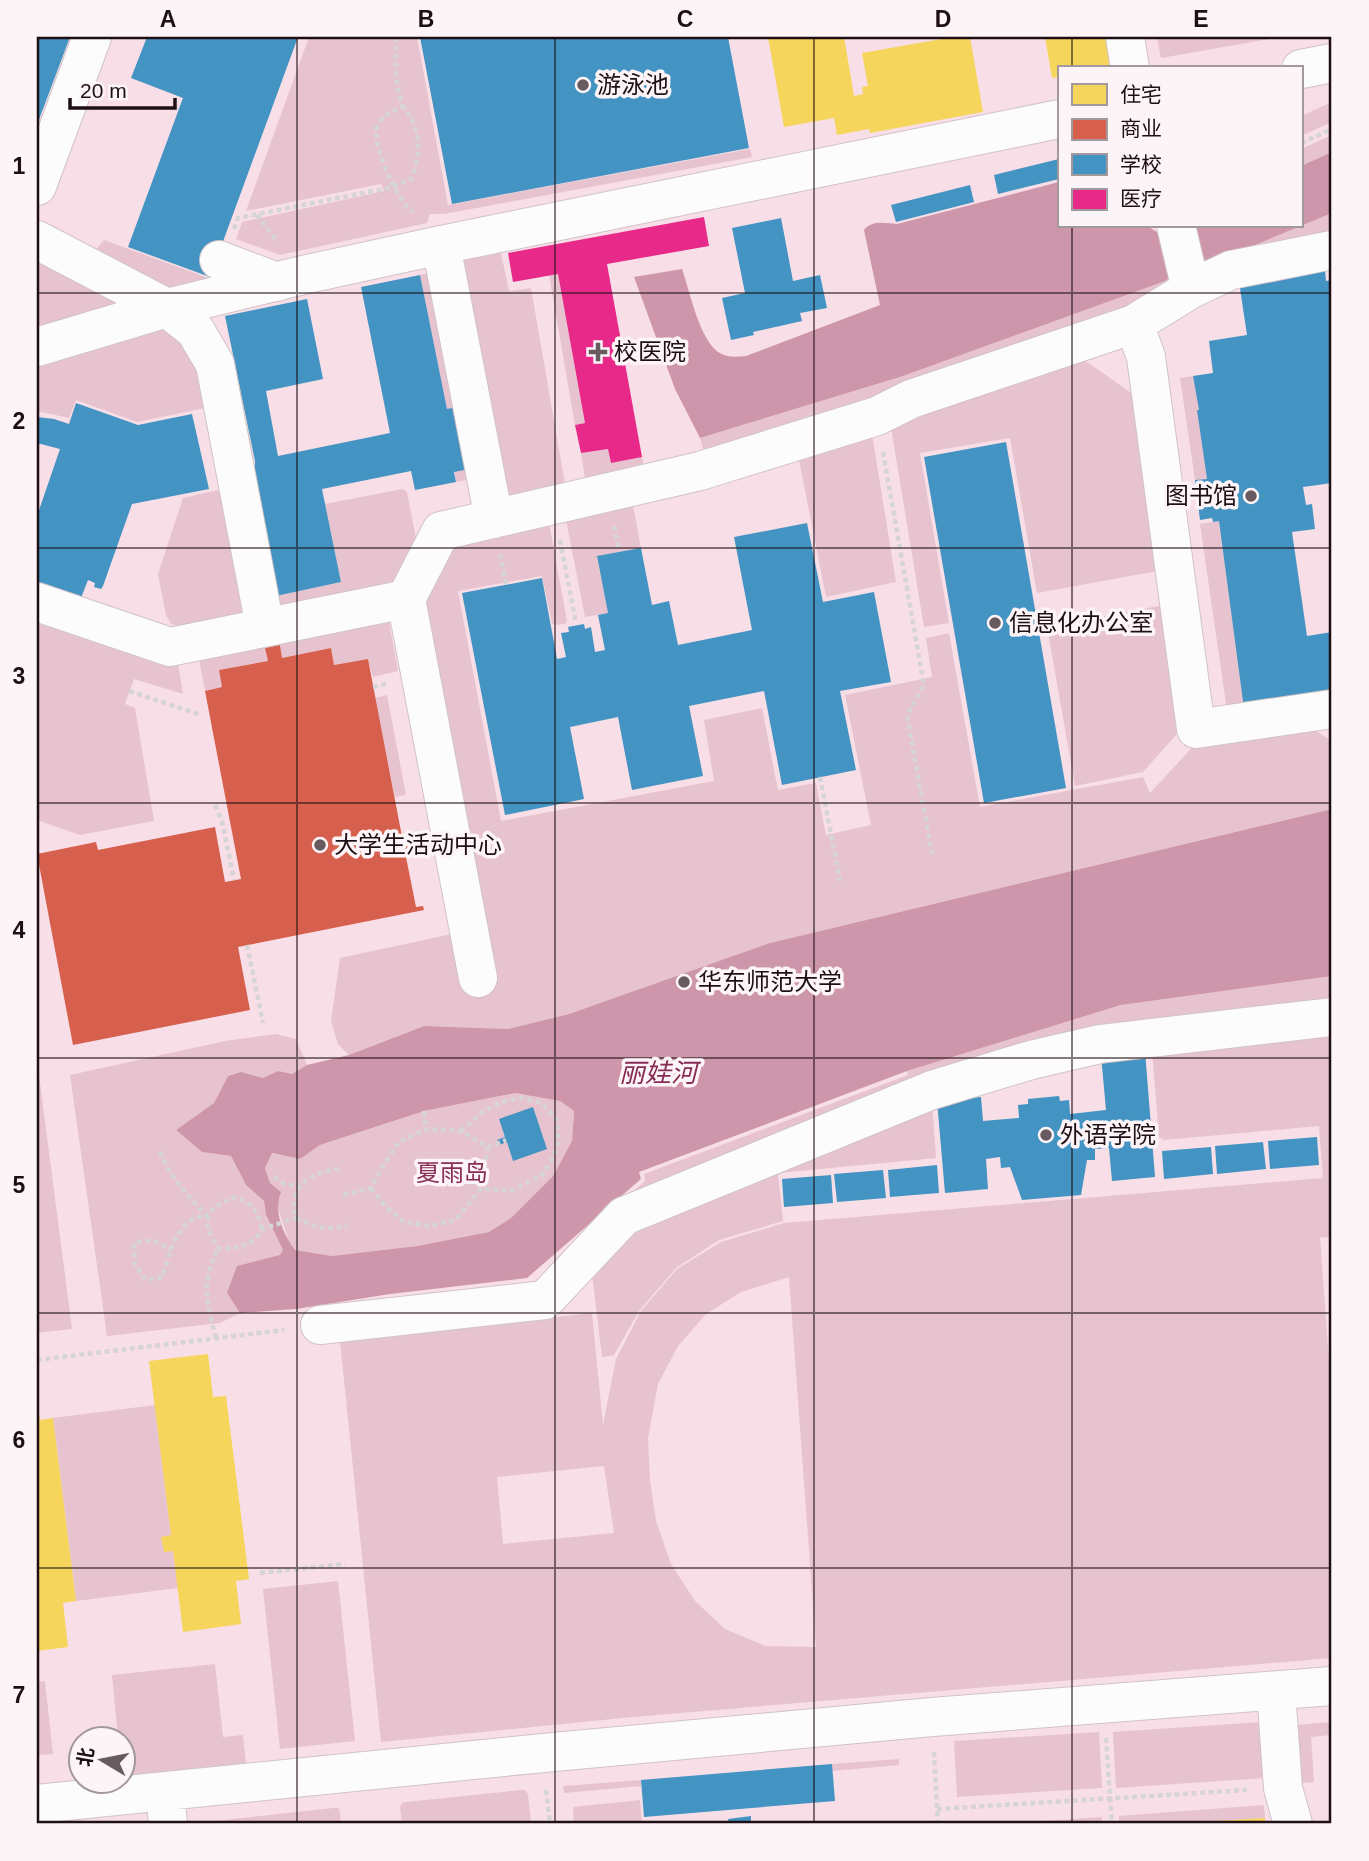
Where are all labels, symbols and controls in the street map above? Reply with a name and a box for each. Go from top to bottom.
text: A [160,6,176,32]
text: B [418,6,434,32]
text: C [677,6,693,32]
text: D [935,6,951,32]
text: E [1193,6,1209,32]
scale bar [70,66,175,110]
legend [1058,66,1302,228]
place label: 游泳池 [597,71,669,98]
marker: 游泳池 [575,77,591,93]
text: 20 m [80,79,127,102]
text: 住宅 [1120,83,1162,106]
text: 商业 [1120,117,1162,140]
text: 1 [13,153,26,179]
text: 学校 [1120,153,1162,176]
text: 医疗 [1120,187,1162,210]
place label: 校医院 [614,338,686,365]
marker: 校医院 [588,342,608,362]
text: 2 [13,408,25,434]
place label: 图书馆 [1165,482,1237,509]
marker: 图书馆 [1243,488,1259,504]
place label: 信息化办公室 [1009,609,1153,636]
marker: 信息化办公室 [987,615,1003,631]
text: 3 [13,663,25,689]
place label: 大学生活动中心 [334,831,502,858]
marker: 大学生活动中心 [312,837,328,853]
text: 4 [13,917,26,943]
place label: 华东师范大学 [698,968,842,995]
marker: 华东师范大学 [676,974,692,990]
water label: 丽娃河 [619,1058,702,1088]
place label: 外语学院 [1060,1121,1156,1148]
marker: 外语学院 [1038,1127,1054,1143]
park label: 夏雨岛 [416,1159,488,1186]
text: 5 [13,1172,26,1198]
text: 6 [13,1427,25,1453]
text: 7 [13,1682,25,1708]
north arrow [66,1724,136,1794]
text: 北 [74,1746,98,1768]

